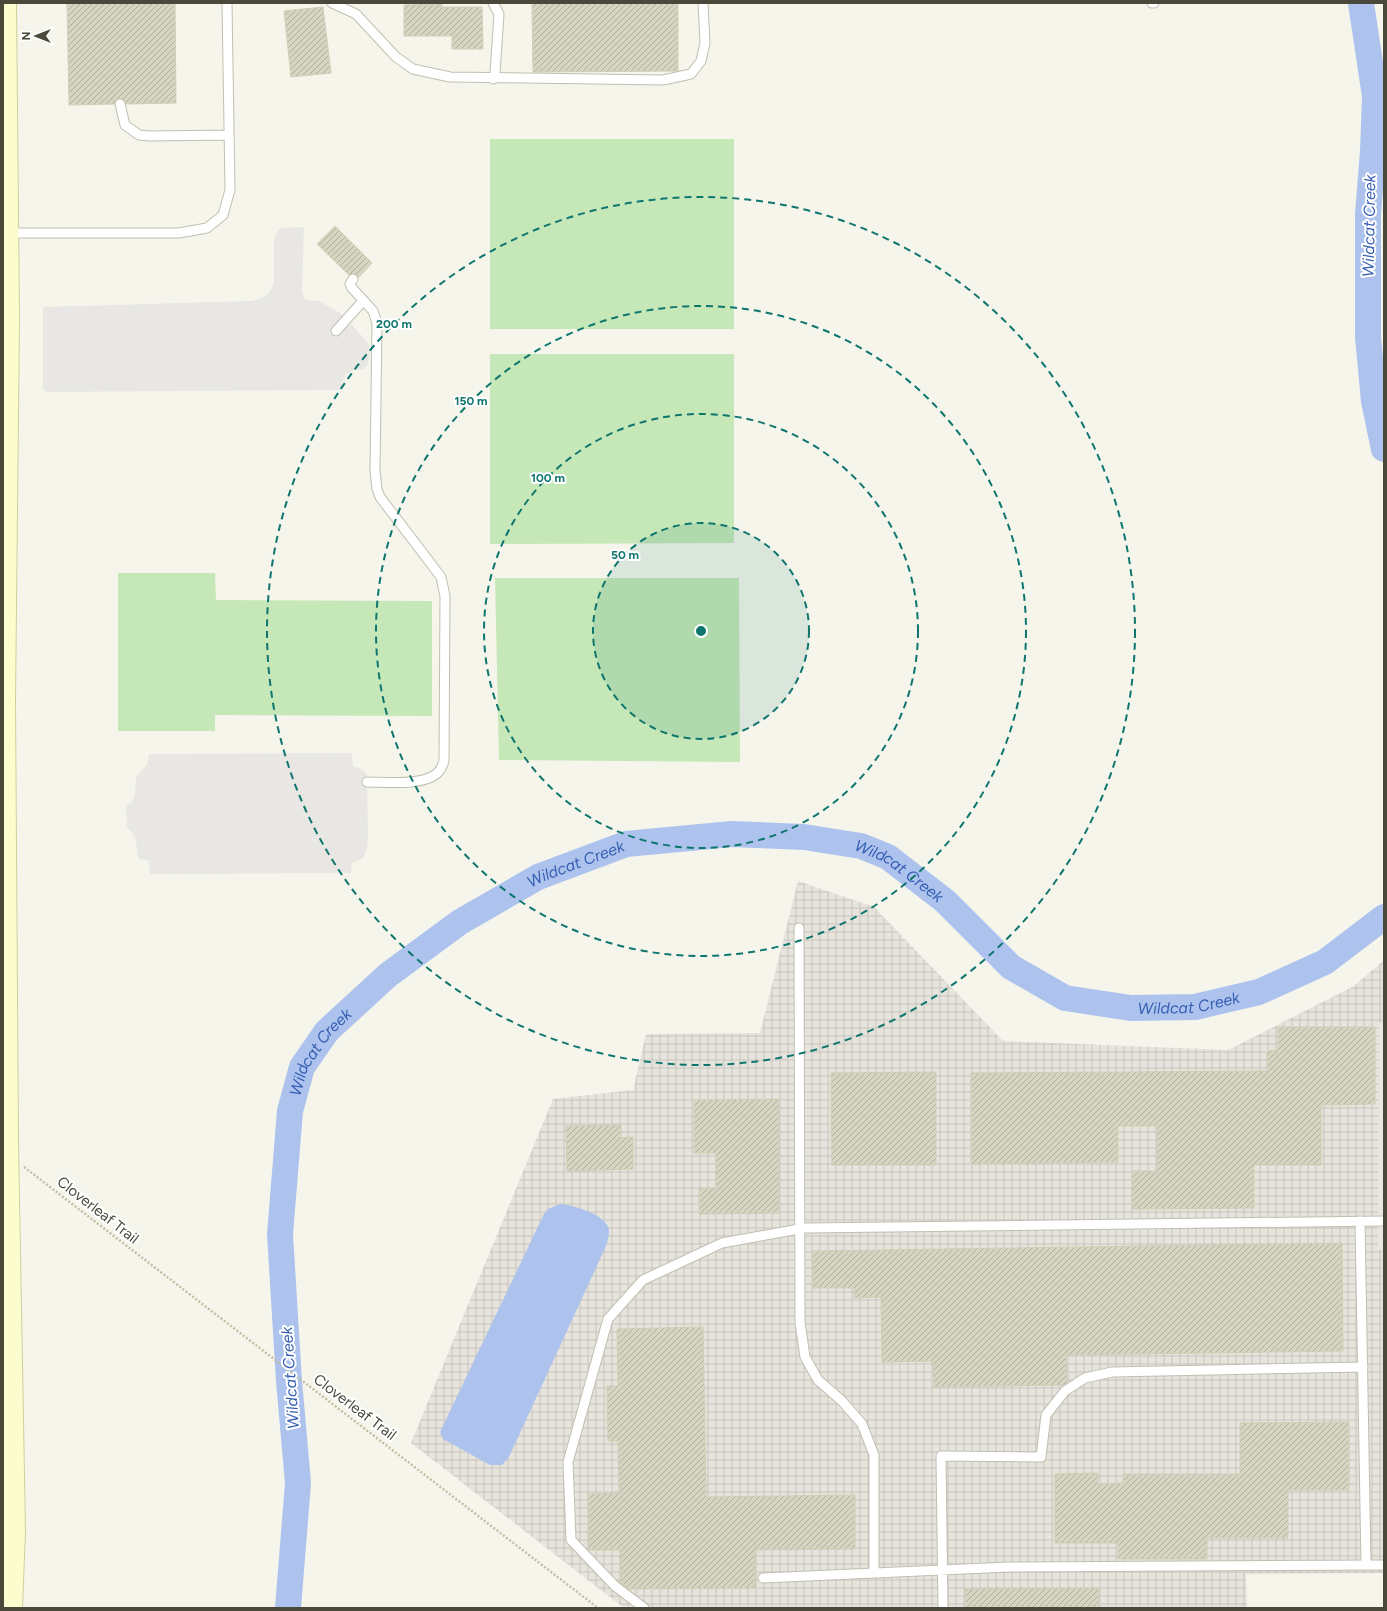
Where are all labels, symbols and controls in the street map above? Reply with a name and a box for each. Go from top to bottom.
north arrow [16,16,56,56]
text: N [20,32,33,40]
water label: Wildcat Creek [1359,173,1379,277]
text: 200 m [376,317,412,331]
text: 150 m [454,394,488,408]
text: 100 m [531,471,565,485]
text: 50 m [611,548,639,562]
centre of rings [694,624,708,638]
water label: Wildcat Creek [852,835,948,907]
water label: Wildcat Creek [523,836,628,891]
water label: Wildcat Creek [1138,987,1243,1017]
water label: Wildcat Creek [285,1003,356,1098]
street label: Cloverleaf Trail [53,1172,143,1248]
water label: Wildcat Creek [277,1325,303,1430]
street label: Cloverleaf Trail [310,1370,400,1444]

